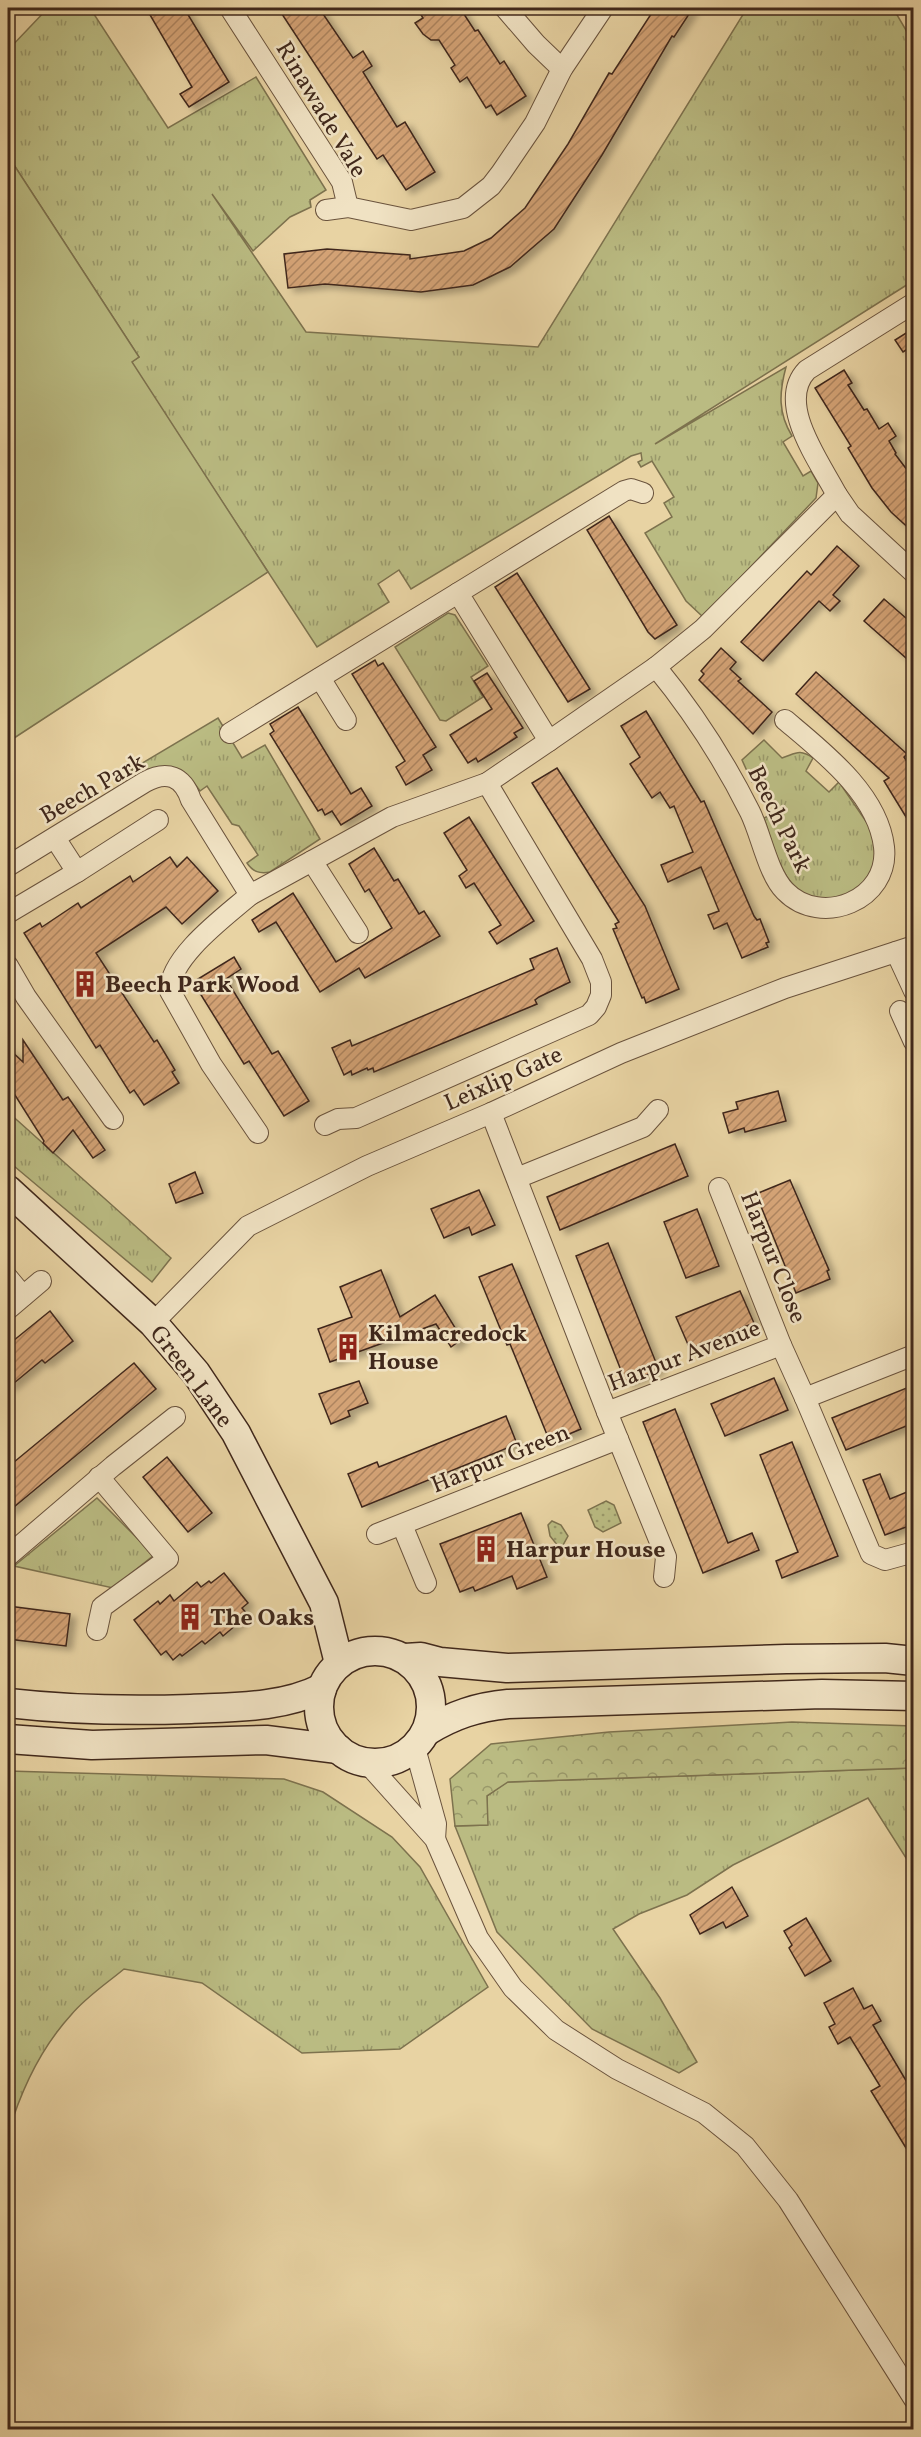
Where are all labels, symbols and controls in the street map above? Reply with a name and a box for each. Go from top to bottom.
street label: Rinawade Vale [266,35,374,185]
street label: Beech Park [34,746,152,833]
street label: Beech Park [738,760,819,879]
building icon: Beech Park Wood [70,969,100,999]
place label: Beech Park Wood [105,969,300,1003]
street label: Leixlip Gate [439,1039,568,1121]
street label: Harpur Close [730,1187,814,1329]
street label: Harpur Avenue [604,1312,766,1402]
place label: Kilmacredock House [368,1318,527,1380]
street label: Green Lane [141,1319,240,1436]
building icon: Kilmacredock House [333,1332,363,1362]
street label: Harpur Green [426,1417,575,1503]
building icon: Harpur House [471,1534,501,1564]
place label: Harpur House [506,1534,666,1568]
building icon: The Oaks [175,1602,205,1632]
place label: The Oaks [210,1602,314,1636]

